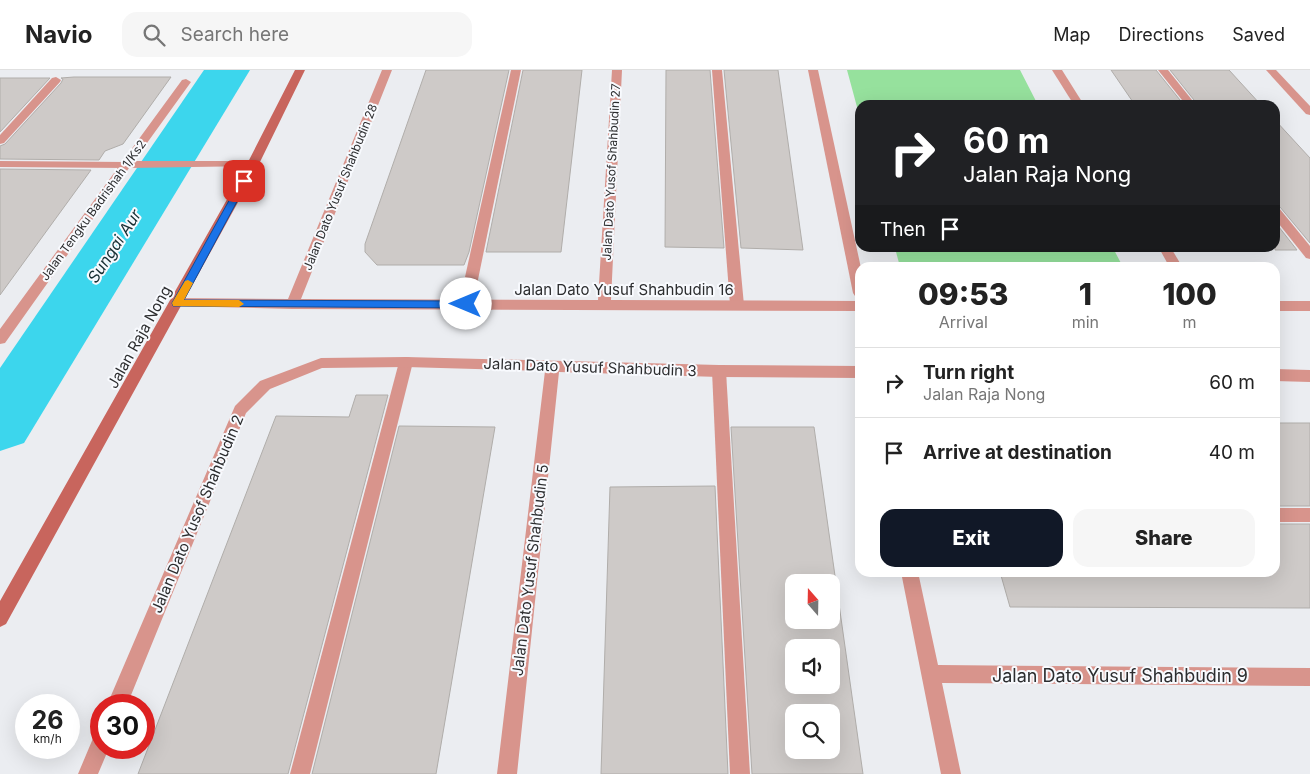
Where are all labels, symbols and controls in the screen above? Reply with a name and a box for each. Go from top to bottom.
search box [122,12,472,57]
text: Navio [25,20,92,49]
icon: search [140,21,168,49]
text: Search here [180,23,289,46]
text: Map [1053,24,1091,45]
text: Directions [1119,24,1204,45]
text: Saved [1232,24,1285,45]
street label: Jalan Dato Yusof Shahbudin 27 [599,83,623,261]
street label: Jalan Dato Yusuf Shahbudin 28 [300,102,380,272]
text: 60 m [963,119,1050,161]
icon: right [880,120,945,185]
street label: Jalan Tengku Badrishah 1/Ks2 [37,137,149,283]
pin [223,160,265,202]
text: Jalan Raja Nong [963,161,1131,187]
icon: arrive [230,167,258,195]
water label: Sungai Aur [83,205,146,287]
icon: arrive [936,215,964,243]
text: Then [880,218,926,241]
text: 09:53 [918,276,1009,312]
text: 1 [1079,276,1092,312]
text: 100 [1162,276,1217,312]
position arrow [439,277,491,329]
street label: Jalan Dato Yusuf Shahbudin 16 [514,280,734,299]
street label: Jalan Raja Nong [103,282,175,392]
text: Arrival [939,312,988,332]
text: min [1072,312,1099,332]
text: m [1183,312,1197,332]
street label: Jalan Dato Yusuf Shahbudin 3 [483,354,697,380]
text: Turn right [923,361,1014,384]
icon: right [880,369,908,397]
text: 60 m [1209,371,1255,394]
text: Jalan Raja Nong [923,384,1045,404]
street label: Jalan Dato Yusof Shahbudin 2 [147,412,247,616]
icon: arrive [880,439,908,467]
text: Arrive at destination [923,441,1112,464]
text: 40 m [1209,441,1255,464]
street label: Jalan Dato Yusuf Shahbudin 5 [508,463,552,677]
button: Exit [880,509,1063,567]
button: Share [1073,509,1255,567]
north arrow [785,574,840,629]
map controls [785,574,840,759]
button: sound [785,639,840,694]
street label: Jalan Dato Yusuf Shahbudin 9 [992,665,1248,686]
speed limit sign: 30 [90,694,155,759]
button: search [785,704,840,759]
text: 26 [32,705,63,735]
text: km/h [33,731,62,746]

